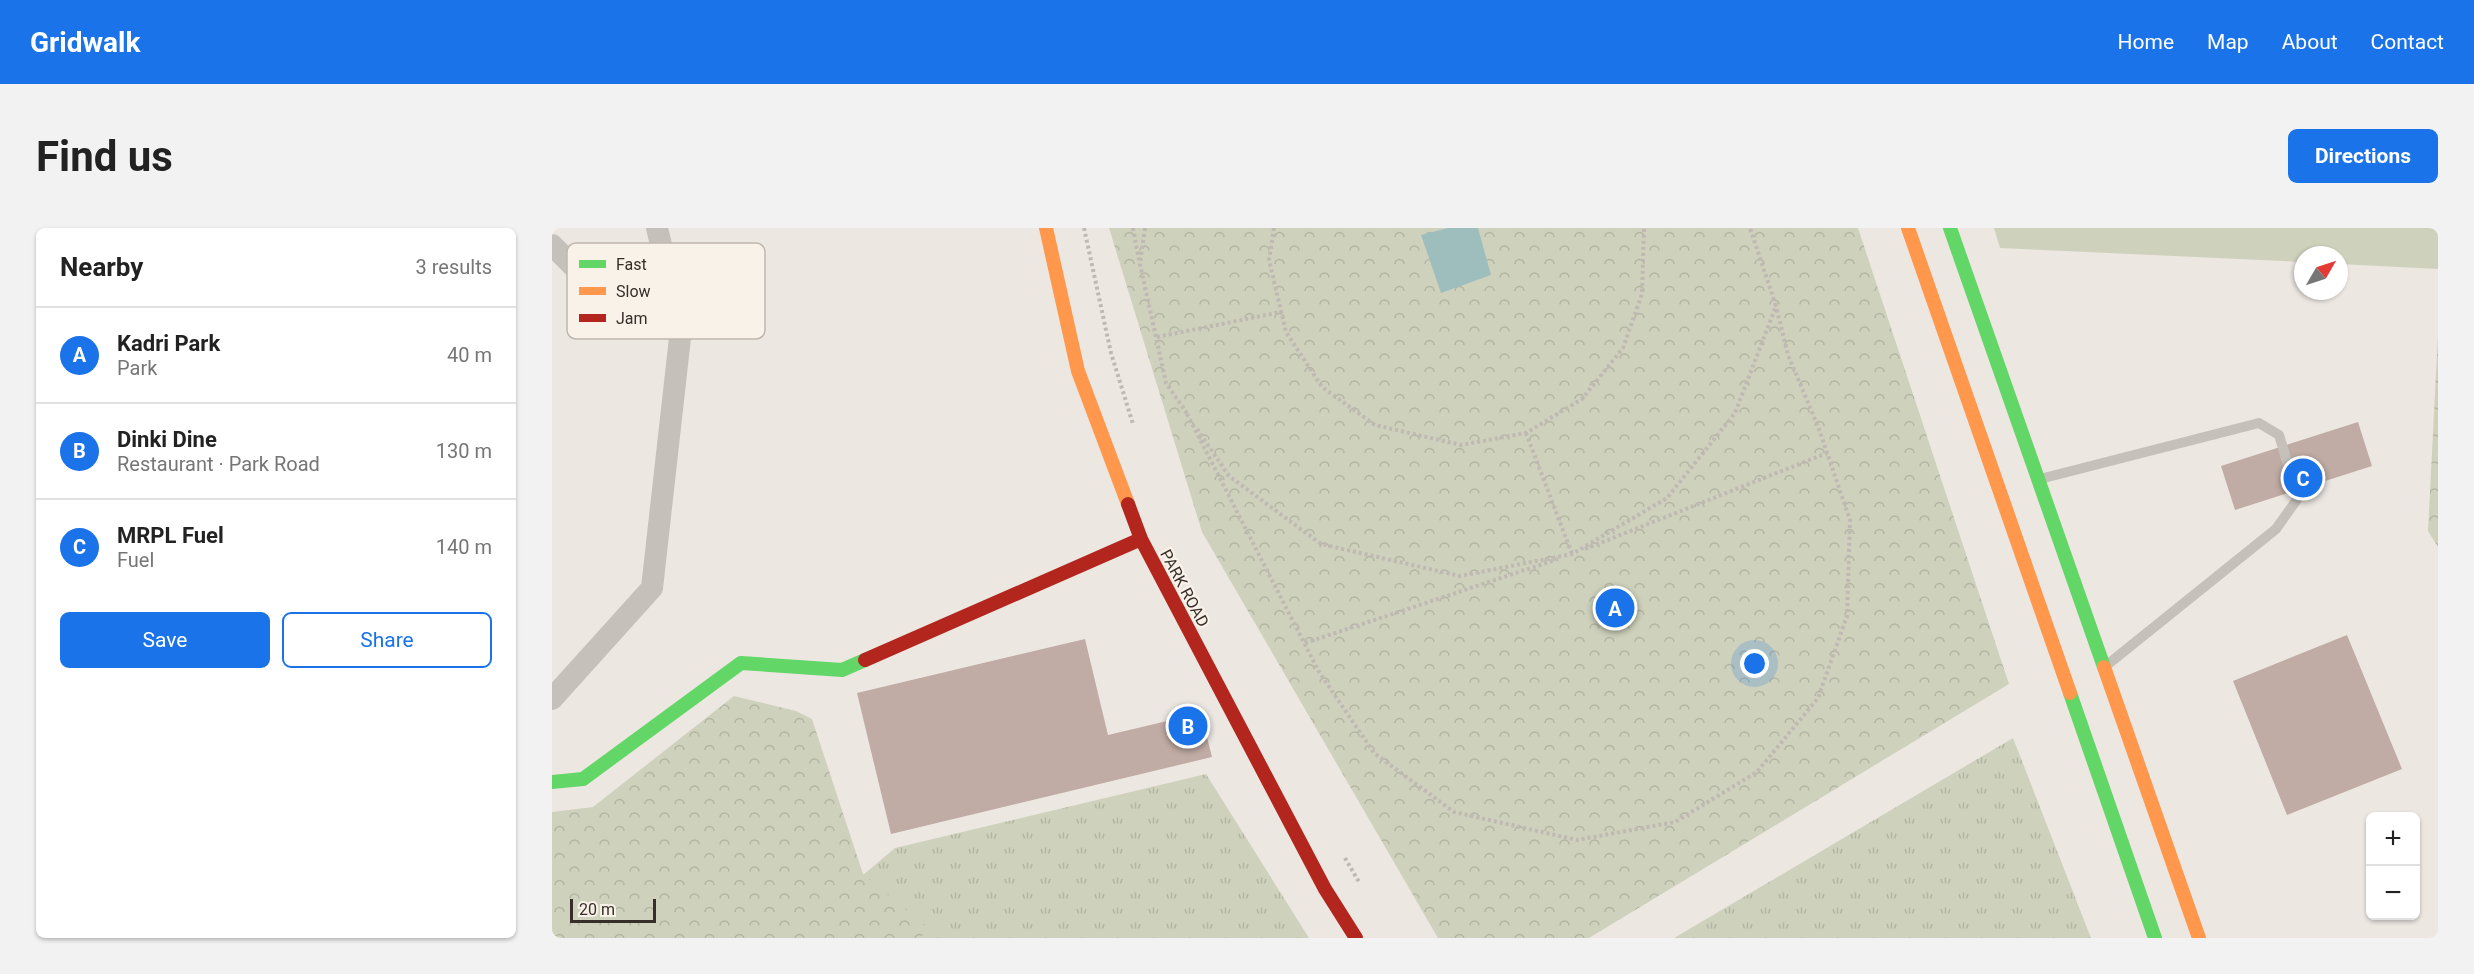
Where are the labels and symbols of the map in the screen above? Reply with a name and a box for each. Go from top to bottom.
legend [567,243,765,339]
north arrow [2294,246,2348,300]
text: Fast [616,255,647,274]
text: Slow [616,282,651,301]
text: Jam [616,309,648,328]
pin: C [2284,456,2322,500]
street label: PARK ROAD [1156,546,1213,630]
pin: A [1596,586,1634,631]
your location [1740,649,1769,678]
pin: B [1168,704,1208,748]
scale bar [570,896,656,924]

